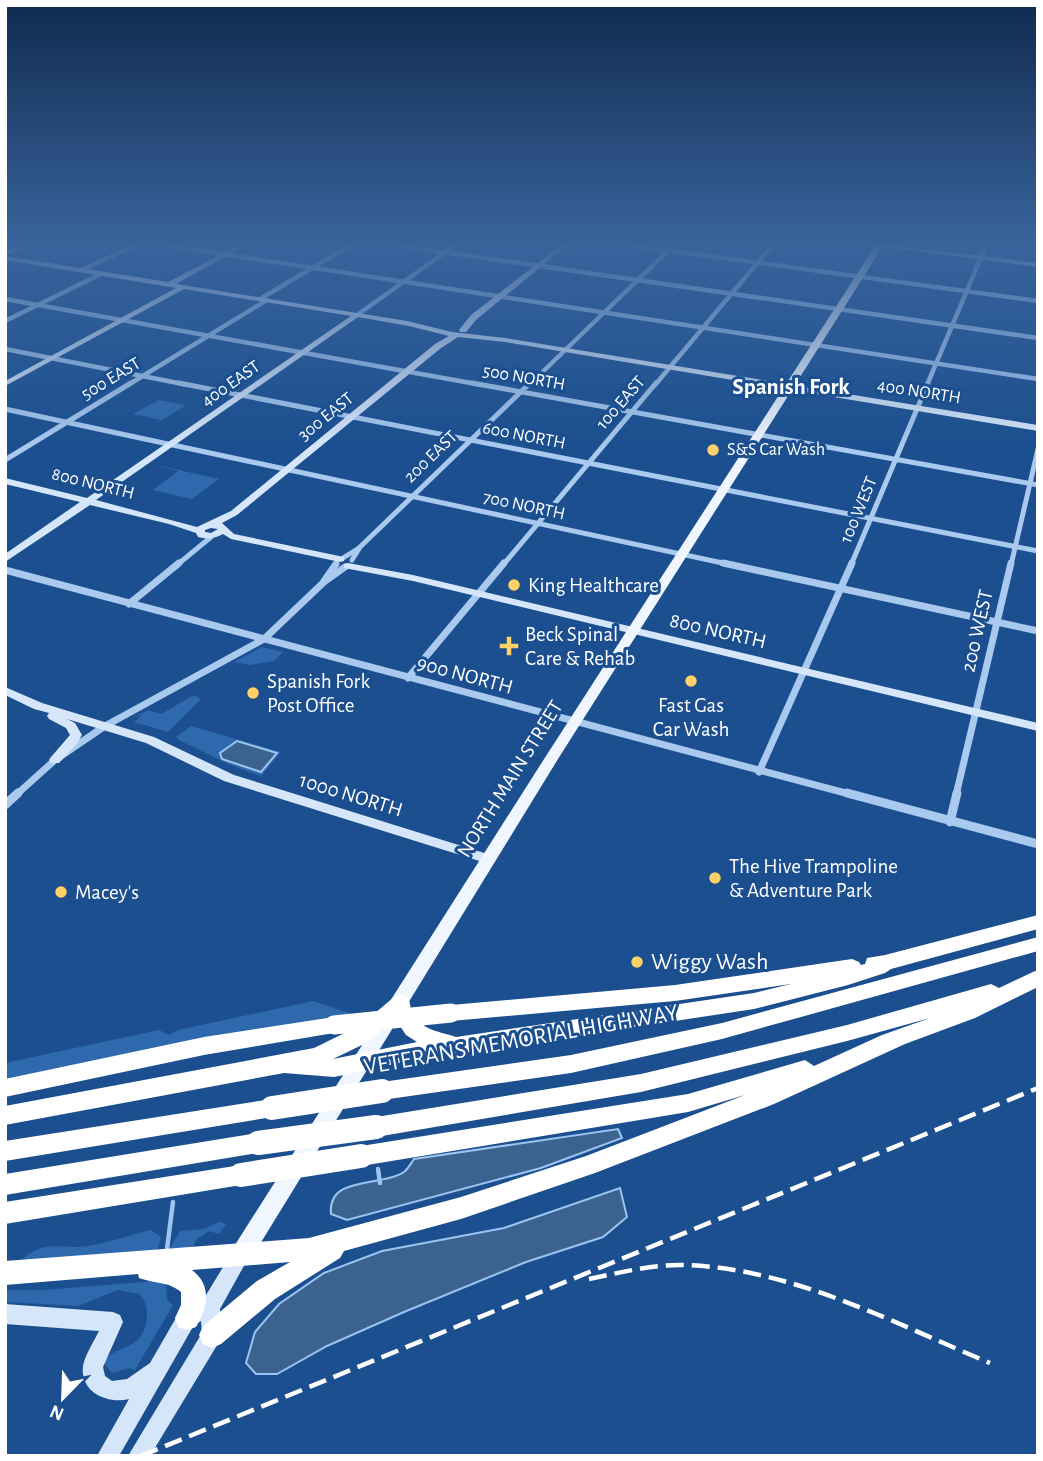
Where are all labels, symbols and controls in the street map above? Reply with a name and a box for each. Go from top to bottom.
street label: 500 EAST [78,354,144,404]
street label: 400 EAST [198,357,264,411]
street label: 500 NORTH [481,362,567,394]
street label: 100 EAST [593,373,649,433]
district label: Spanish Fork [732,376,850,399]
street label: 400 NORTH [876,377,962,407]
street label: 300 EAST [295,389,357,445]
street label: 600 NORTH [481,419,567,453]
street label: 200 EAST [401,427,461,486]
place label: S&S Car Wash [727,441,825,459]
marker: S&S Car Wash [705,442,721,458]
street label: 800 NORTH [50,465,136,503]
street label: 100 WEST [837,474,881,546]
street label: 700 NORTH [481,489,567,523]
place label: King Healthcare [528,575,659,596]
marker: King Healthcare [506,577,522,593]
street label: 200 WEST [957,588,997,674]
street label: 800 NORTH [668,610,768,652]
place label: Beck Spinal Care & Rehab [525,624,635,669]
marker: Beck Spinal Care & Rehab [499,636,519,656]
street label: 900 NORTH [415,652,515,698]
place label: Spanish Fork Post Office [267,671,370,716]
marker: Fast Gas Car Wash [683,673,699,689]
marker: Spanish Fork Post Office [245,685,261,701]
place label: Fast Gas Car Wash [653,695,729,740]
street label: NORTH MAIN STREET [453,697,567,861]
street label: 1000 NORTH [297,769,405,821]
place label: The Hive Trampoline & Adventure Park [729,856,898,901]
marker: The Hive Trampoline & Adventure Park [707,870,723,886]
place label: Macey's [75,882,139,903]
marker: Macey's [53,884,69,900]
place label: Wiggy Wash [651,950,768,974]
marker: Wiggy Wash [629,954,645,970]
street label: VETERANS MEMORIAL HIGHWAY [362,1000,680,1079]
north arrow [28,1363,98,1433]
text: N [47,1401,67,1424]

